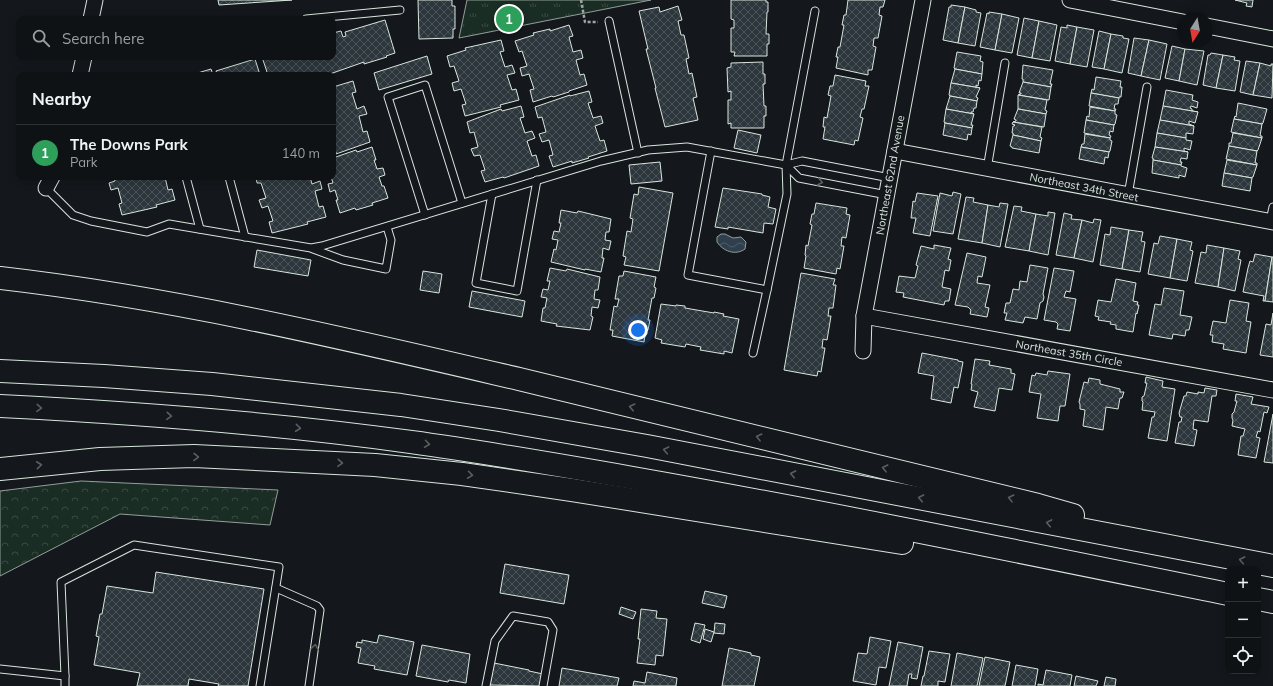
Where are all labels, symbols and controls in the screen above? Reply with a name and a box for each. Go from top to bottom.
pin: 1 [496,4,522,34]
north arrow [1177,12,1213,48]
search box [16,16,336,60]
icon: search [30,27,52,49]
text: Search here [62,29,144,48]
text: Nearby [32,88,91,109]
street label: Northeast 62nd Avenue [873,114,907,236]
text: The Downs Park [70,135,188,154]
text: 1 [41,145,49,161]
text: 140 m [282,145,320,161]
text: Park [70,154,97,170]
street label: Northeast 34th Street [1028,170,1140,204]
one-way arrow [817,177,823,186]
your location [628,320,648,340]
street label: Northeast 35th Circle [1014,337,1124,369]
one-way arrow [629,403,636,411]
one-way arrow [36,404,42,413]
one-way arrow [166,411,172,420]
one-way arrow [295,423,301,432]
one-way arrow [756,433,763,442]
one-way arrow [424,439,430,448]
one-way arrow [663,446,669,454]
one-way arrow [193,452,199,461]
one-way arrow [337,458,343,467]
one-way arrow [36,461,42,470]
one-way arrow [882,464,888,472]
one-way arrow [467,470,473,479]
one-way arrow [790,470,797,478]
one-way arrow [918,494,924,503]
one-way arrow [1008,495,1015,503]
one-way arrow [1046,519,1052,528]
one-way arrow [1239,556,1245,564]
map controls [1225,566,1261,674]
button: + [1225,566,1261,602]
button: − [1225,602,1261,638]
button: locate [1225,638,1261,674]
one-way arrow [310,644,319,651]

